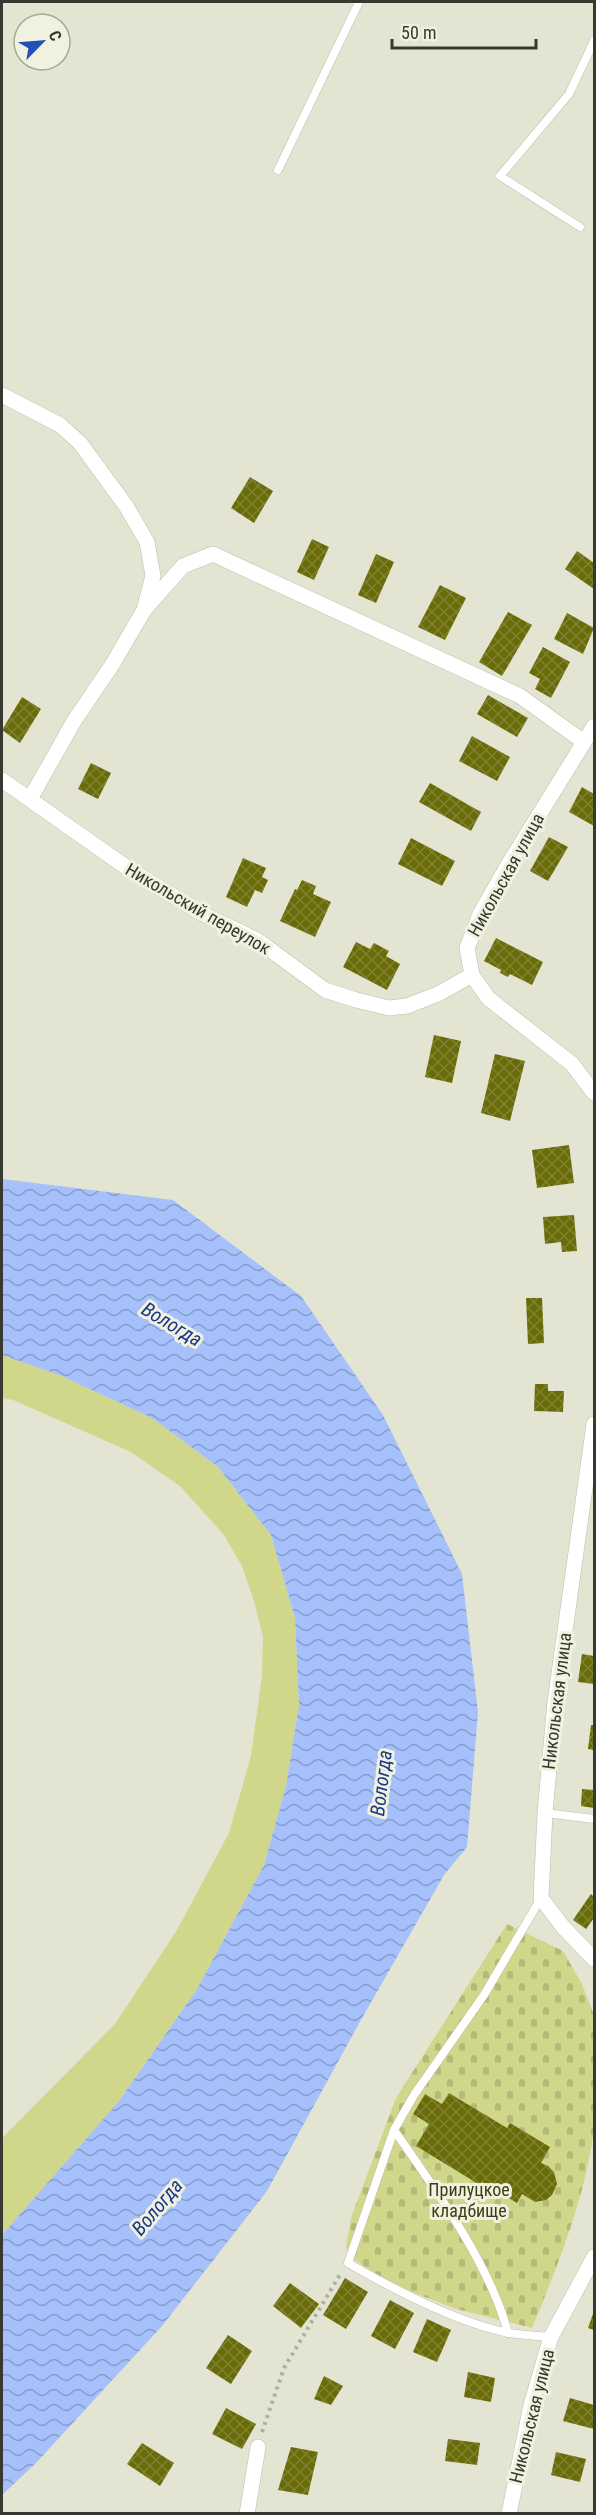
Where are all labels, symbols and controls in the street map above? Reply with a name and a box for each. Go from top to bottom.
north arrow [12,12,72,72]
scale bar [392,12,536,50]
text: 50 m [401,22,436,43]
text: С [45,28,66,44]
street label: Никольская улица [463,810,548,940]
street label: Никольский переулок [122,859,275,959]
water label: Вологда [137,1297,207,1351]
street label: Никольская улица [538,1631,575,1770]
water label: Вологда [365,1749,397,1817]
water label: Вологда [127,2174,187,2240]
park label: Прилуцкое кладбище [428,2179,510,2221]
street label: Никольская улица [505,2347,558,2485]

